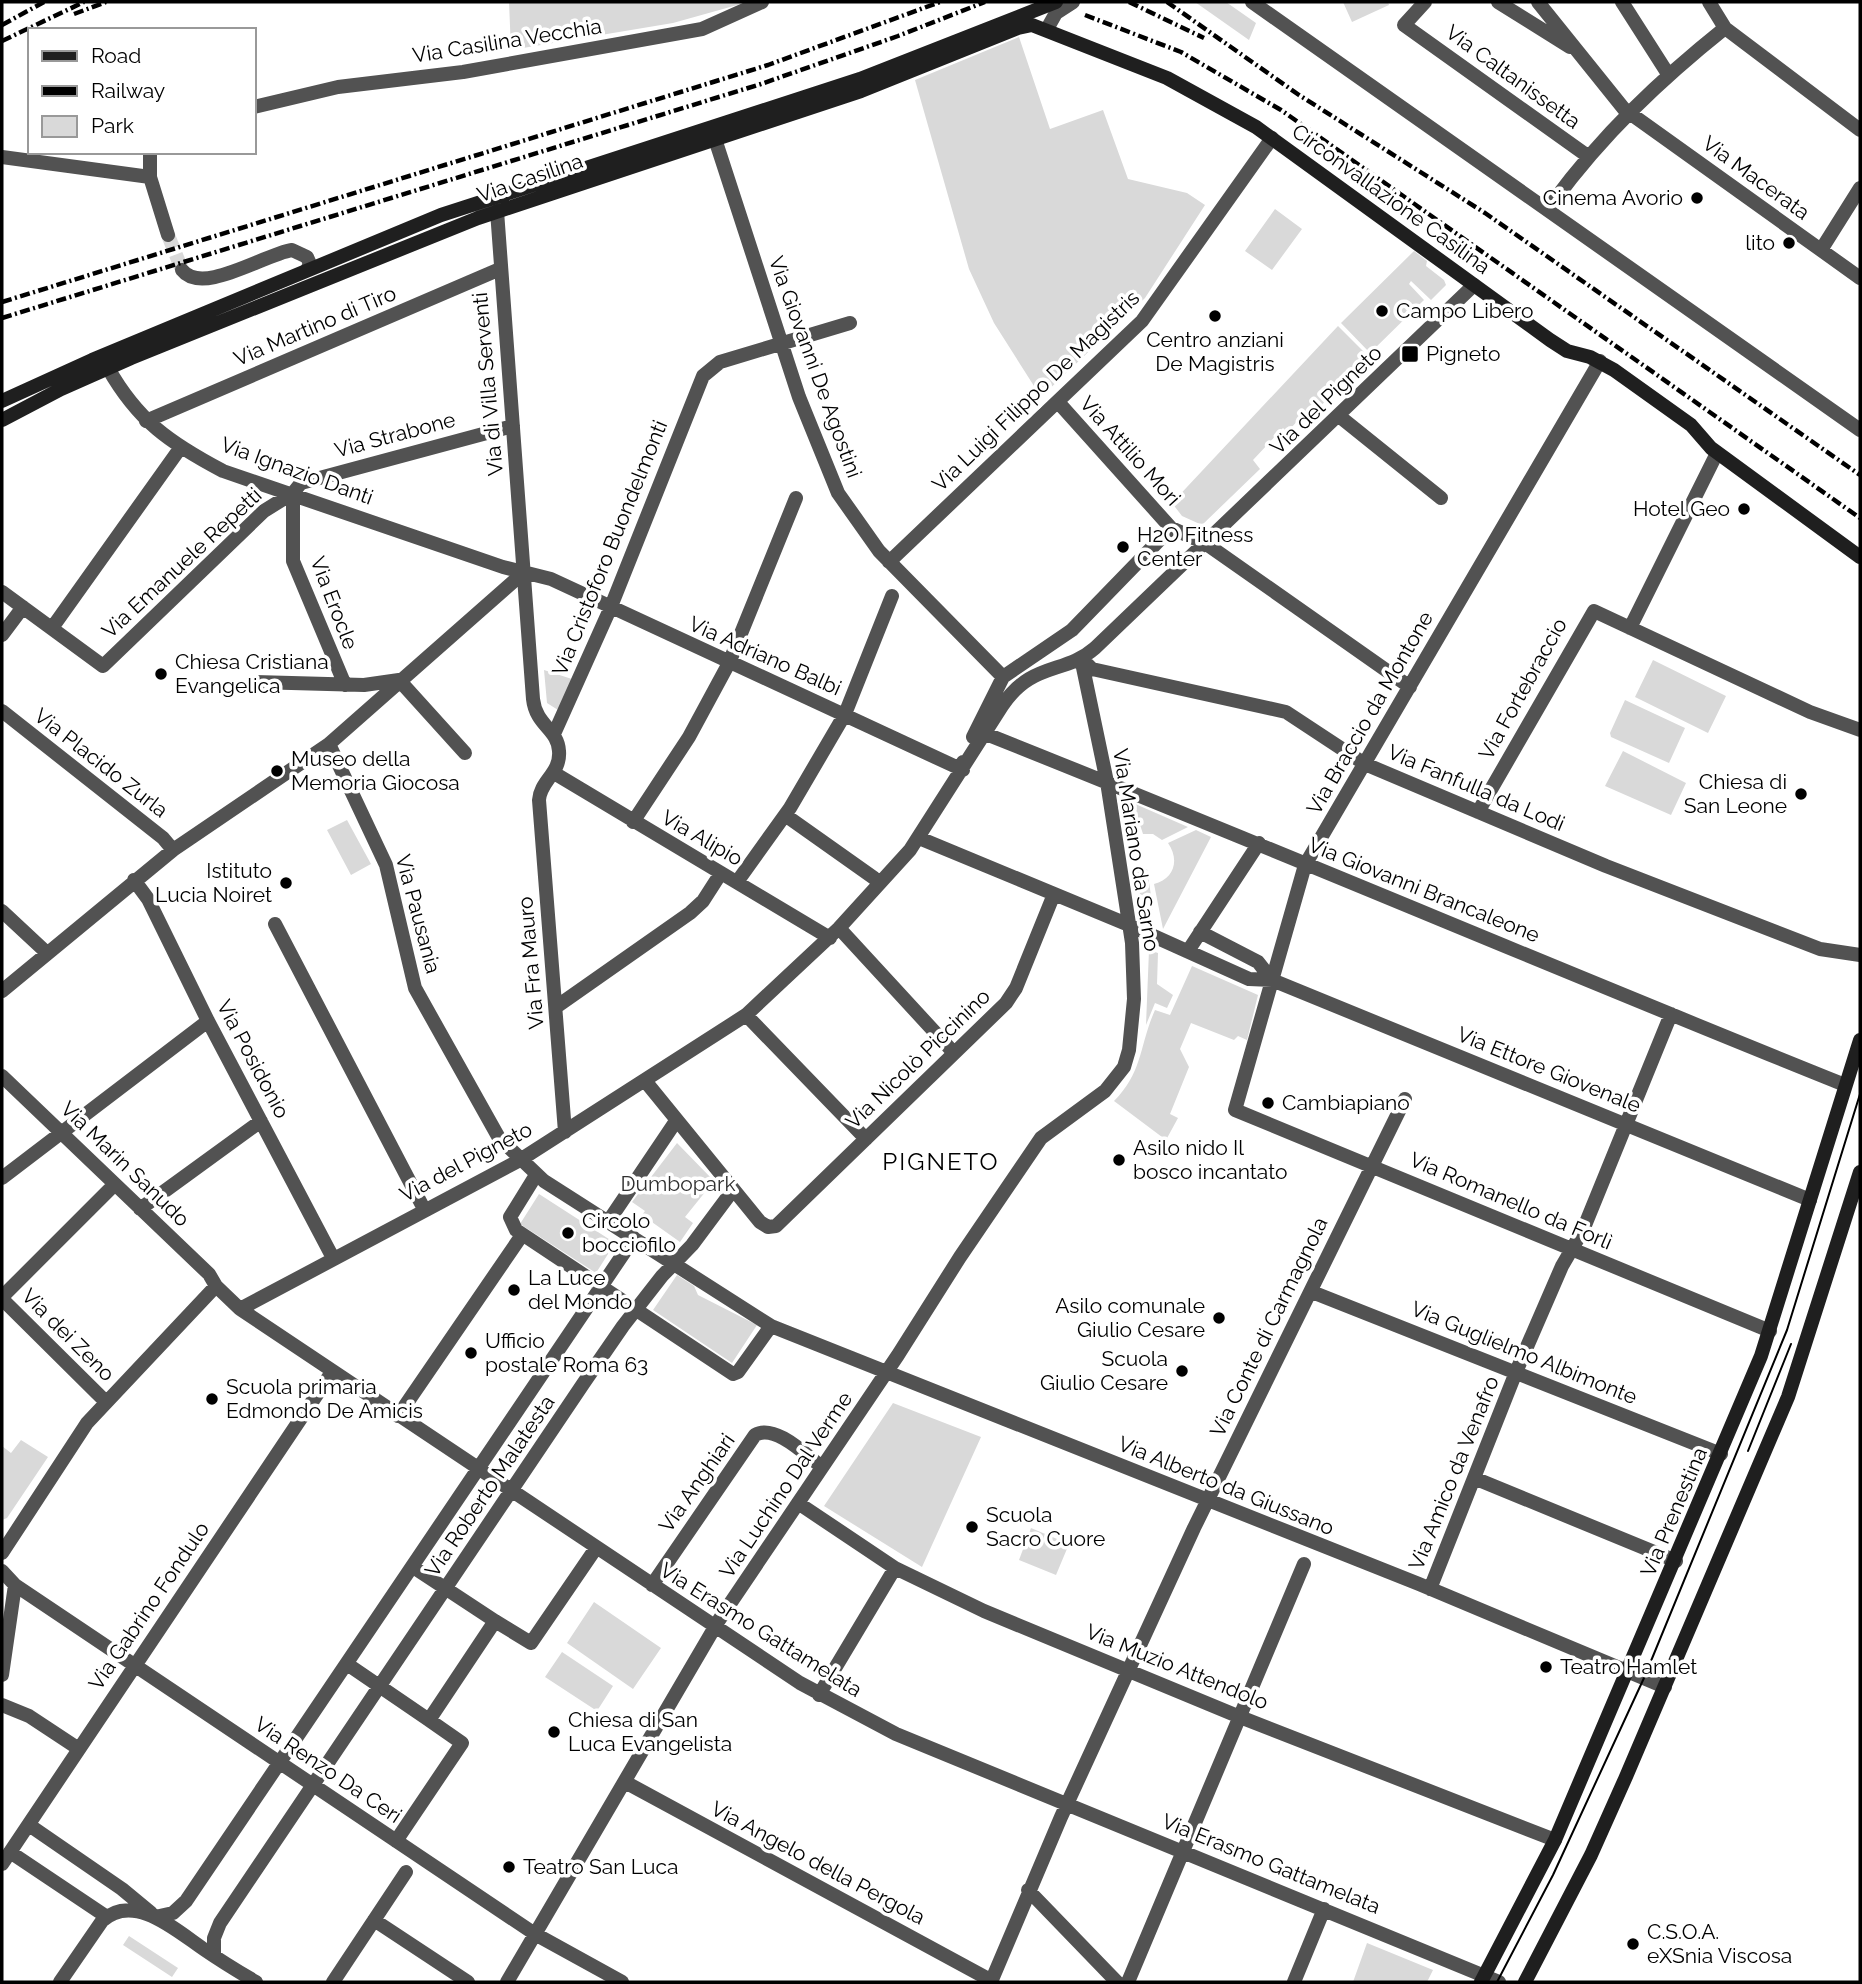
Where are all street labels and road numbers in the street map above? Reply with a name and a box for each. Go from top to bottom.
street label: Via Casilina Vecchia [411,13,603,68]
street label: Via Caltanissetta [1441,19,1586,134]
street label: Circonvallazione Casilina [1287,118,1495,279]
street label: Via Macerata [1698,130,1815,225]
street label: Via Casilina [474,148,586,207]
street label: Via Giovanni De Agostini [764,253,867,481]
street label: Via Martino di Tiro [230,280,400,371]
street label: Via Luigi Filippo De Magistris [927,285,1144,496]
street label: Via di Villa Serventi [467,291,508,477]
street label: Via del Pigneto [1264,340,1387,459]
street label: Via Attilio Mori [1075,391,1186,510]
street label: Via Strabone [332,406,458,463]
street label: Via Cristoforo Buondelmonti [547,417,672,679]
street label: Via Ignazio Danti [218,431,377,510]
street label: Via Emanuele Repetti [97,482,267,643]
street label: Via Erocle [305,553,364,653]
street label: Via Braccio da Montone [1301,607,1438,819]
street label: Via Adriano Balbi [685,611,845,700]
street label: Via Fortebraccio [1473,614,1572,764]
street label: Via Placido Zurla [29,703,173,823]
street label: Via Fanfulla da Lodi [1384,739,1568,836]
street label: Via Mariano da Sarno [1108,747,1165,953]
street label: Via Alipio [657,804,747,871]
street label: Via Giovanni Brancaleone [1305,832,1543,947]
street label: Via Pausania [391,852,446,976]
street label: Via Fra Mauro [512,896,549,1030]
street label: Via Nicolò Piccinino [840,983,995,1134]
street label: Via Posidonio [212,995,295,1122]
street label: Via Ettore Giovenale [1454,1021,1645,1118]
street label: Via Marin Sanudo [56,1096,195,1231]
street label: Via del Pigneto [395,1116,536,1207]
street label: Via Romanello da Forlì [1406,1146,1616,1255]
street label: Via Conte di Carmagnola [1204,1213,1333,1441]
street label: Via dei Zeno [17,1283,120,1386]
street label: Via Guglielmo Albimonte [1408,1296,1641,1409]
street label: Via Amico da Venafro [1403,1372,1504,1573]
street label: Via Luchino Dal Verme [714,1387,857,1583]
street label: Via Roberto Malatesta [420,1390,560,1581]
street label: Via Anghiari [653,1429,740,1537]
street label: Via Alberto da Giussano [1115,1431,1338,1540]
street label: Via Prenestina [1635,1443,1712,1580]
street label: Via Gabrino Fondulo [83,1517,214,1694]
street label: Via Erasmo Gattamelata [656,1557,867,1702]
street label: Via Muzio Attendolo [1082,1618,1272,1715]
street label: Via Renzo Da Ceri [250,1711,407,1828]
street label: Via Angelo della Pergola [707,1795,930,1930]
street label: Via Erasmo Gattamelata [1158,1808,1384,1919]

